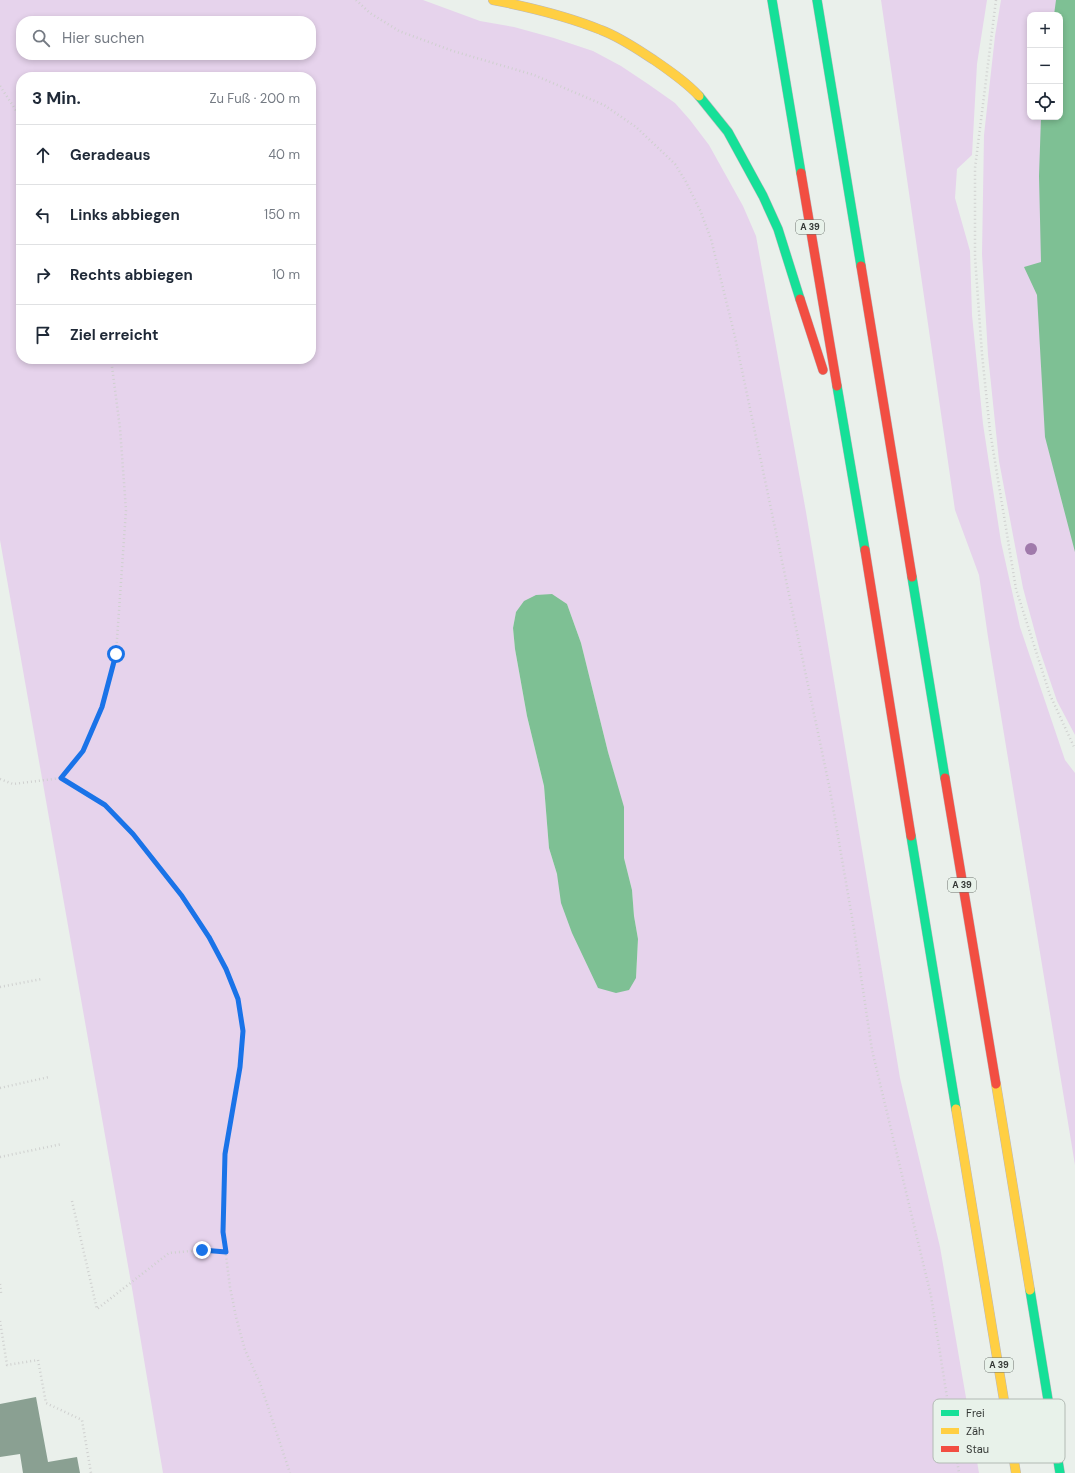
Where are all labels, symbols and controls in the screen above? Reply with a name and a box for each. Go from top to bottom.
map controls [1027,12,1063,120]
button: + [1027,12,1063,48]
search box [16,16,316,60]
icon: search [30,27,52,49]
text: Hier suchen [62,28,144,48]
button: − [1027,48,1063,84]
button: locate [1027,84,1063,120]
text: 3 Min. [32,87,81,109]
text: Zu Fuß · 200 m [209,90,300,107]
icon: ahead [32,144,54,166]
text: Geradeaus [70,145,151,165]
text: 40 m [268,146,300,163]
icon: left [32,204,54,226]
text: Links abbiegen [70,205,180,225]
text: 150 m [264,206,300,223]
road number: A 39 [796,220,824,234]
icon: right [32,264,54,286]
text: Rechts abbiegen [70,265,193,285]
text: 10 m [272,266,300,283]
icon: arrive [32,324,54,346]
text: Ziel erreicht [70,325,159,345]
route start [107,645,125,663]
road number: A 39 [948,878,976,892]
route end [193,1241,211,1259]
road number: A 39 [985,1358,1013,1372]
legend [933,1399,1065,1463]
text: Frei [966,1406,985,1420]
text: Zäh [966,1424,984,1438]
text: Stau [966,1442,989,1456]

